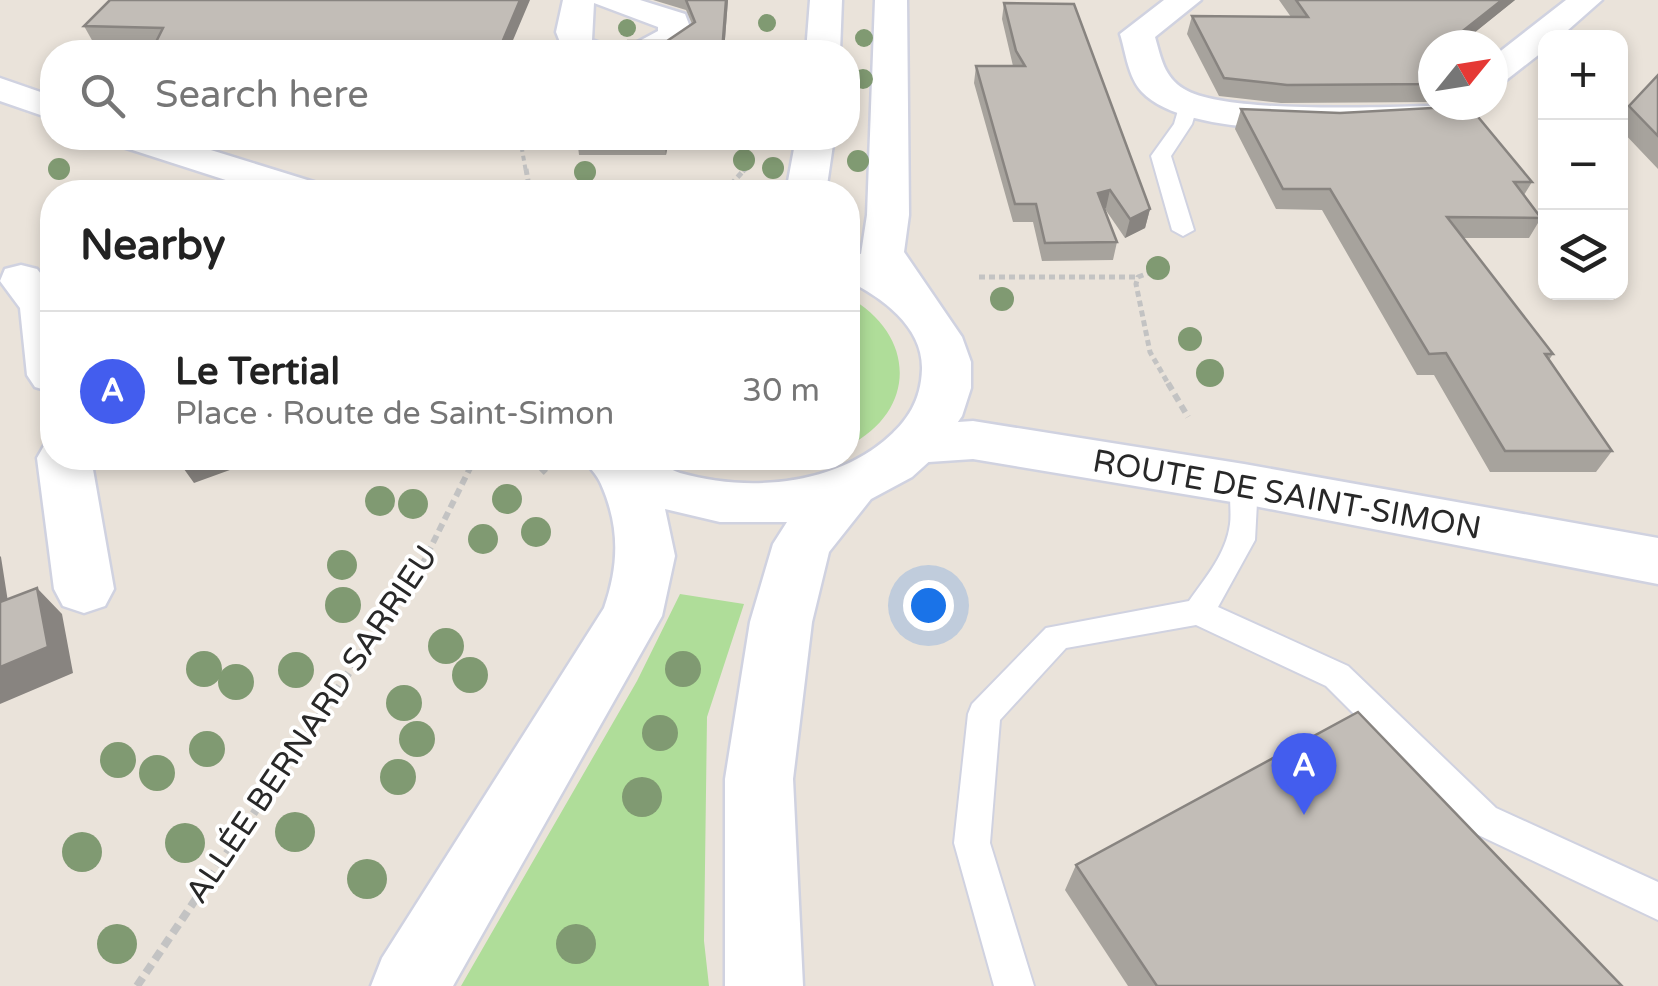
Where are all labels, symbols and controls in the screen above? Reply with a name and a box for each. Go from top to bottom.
north arrow [1418,30,1508,120]
map controls [1538,30,1628,300]
button: + [1538,30,1628,120]
search box [40,40,860,150]
icon: search [75,68,130,123]
text: Search here [155,72,369,118]
button: − [1538,120,1628,210]
button: layers [1538,210,1628,300]
text: Nearby [80,220,225,271]
text: Le Tertial [175,349,340,395]
text: A [101,372,124,410]
text: 30 m [742,372,820,410]
text: Place · Route de Saint-Simon [175,395,614,433]
street label: ROUTE DE SAINT-SIMON [1090,442,1484,548]
street label: ALLÉE BERNARD SARRIEU [178,539,446,910]
your location [903,580,954,631]
pin: A [1272,732,1336,815]

